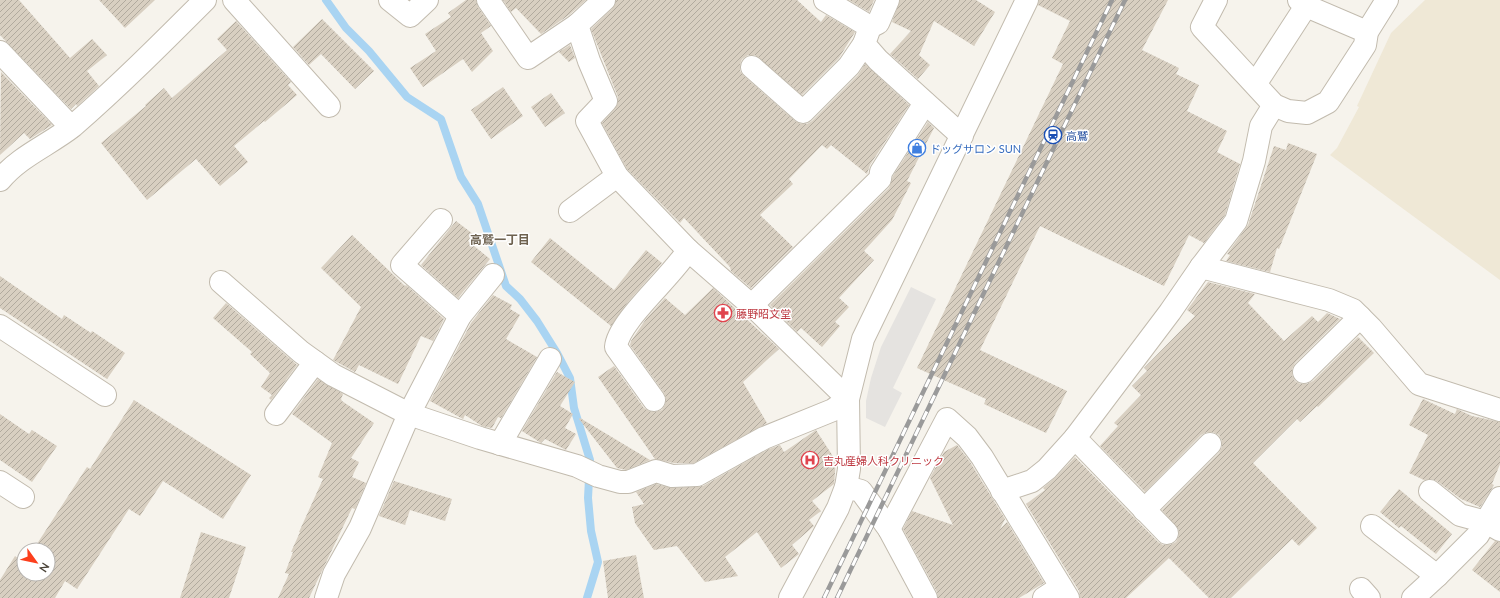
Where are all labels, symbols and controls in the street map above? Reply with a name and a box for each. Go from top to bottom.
station icon: 高鷲 [1043,125,1063,145]
place label: 高鷲 [1066,129,1088,142]
shop icon: ドッグサロン SUN [907,138,927,158]
place label: ドッグサロン SUN [930,142,1021,155]
district label: 高鷲一丁目 [470,232,530,247]
pharmacy icon: 藤野昭文堂 [713,303,733,323]
place label: 藤野昭文堂 [736,307,791,320]
hospital icon: 吉丸産婦人科クリニック [800,450,820,470]
place label: 吉丸産婦人科クリニック [823,454,944,467]
north arrow [16,542,56,582]
text: N [37,561,53,575]

